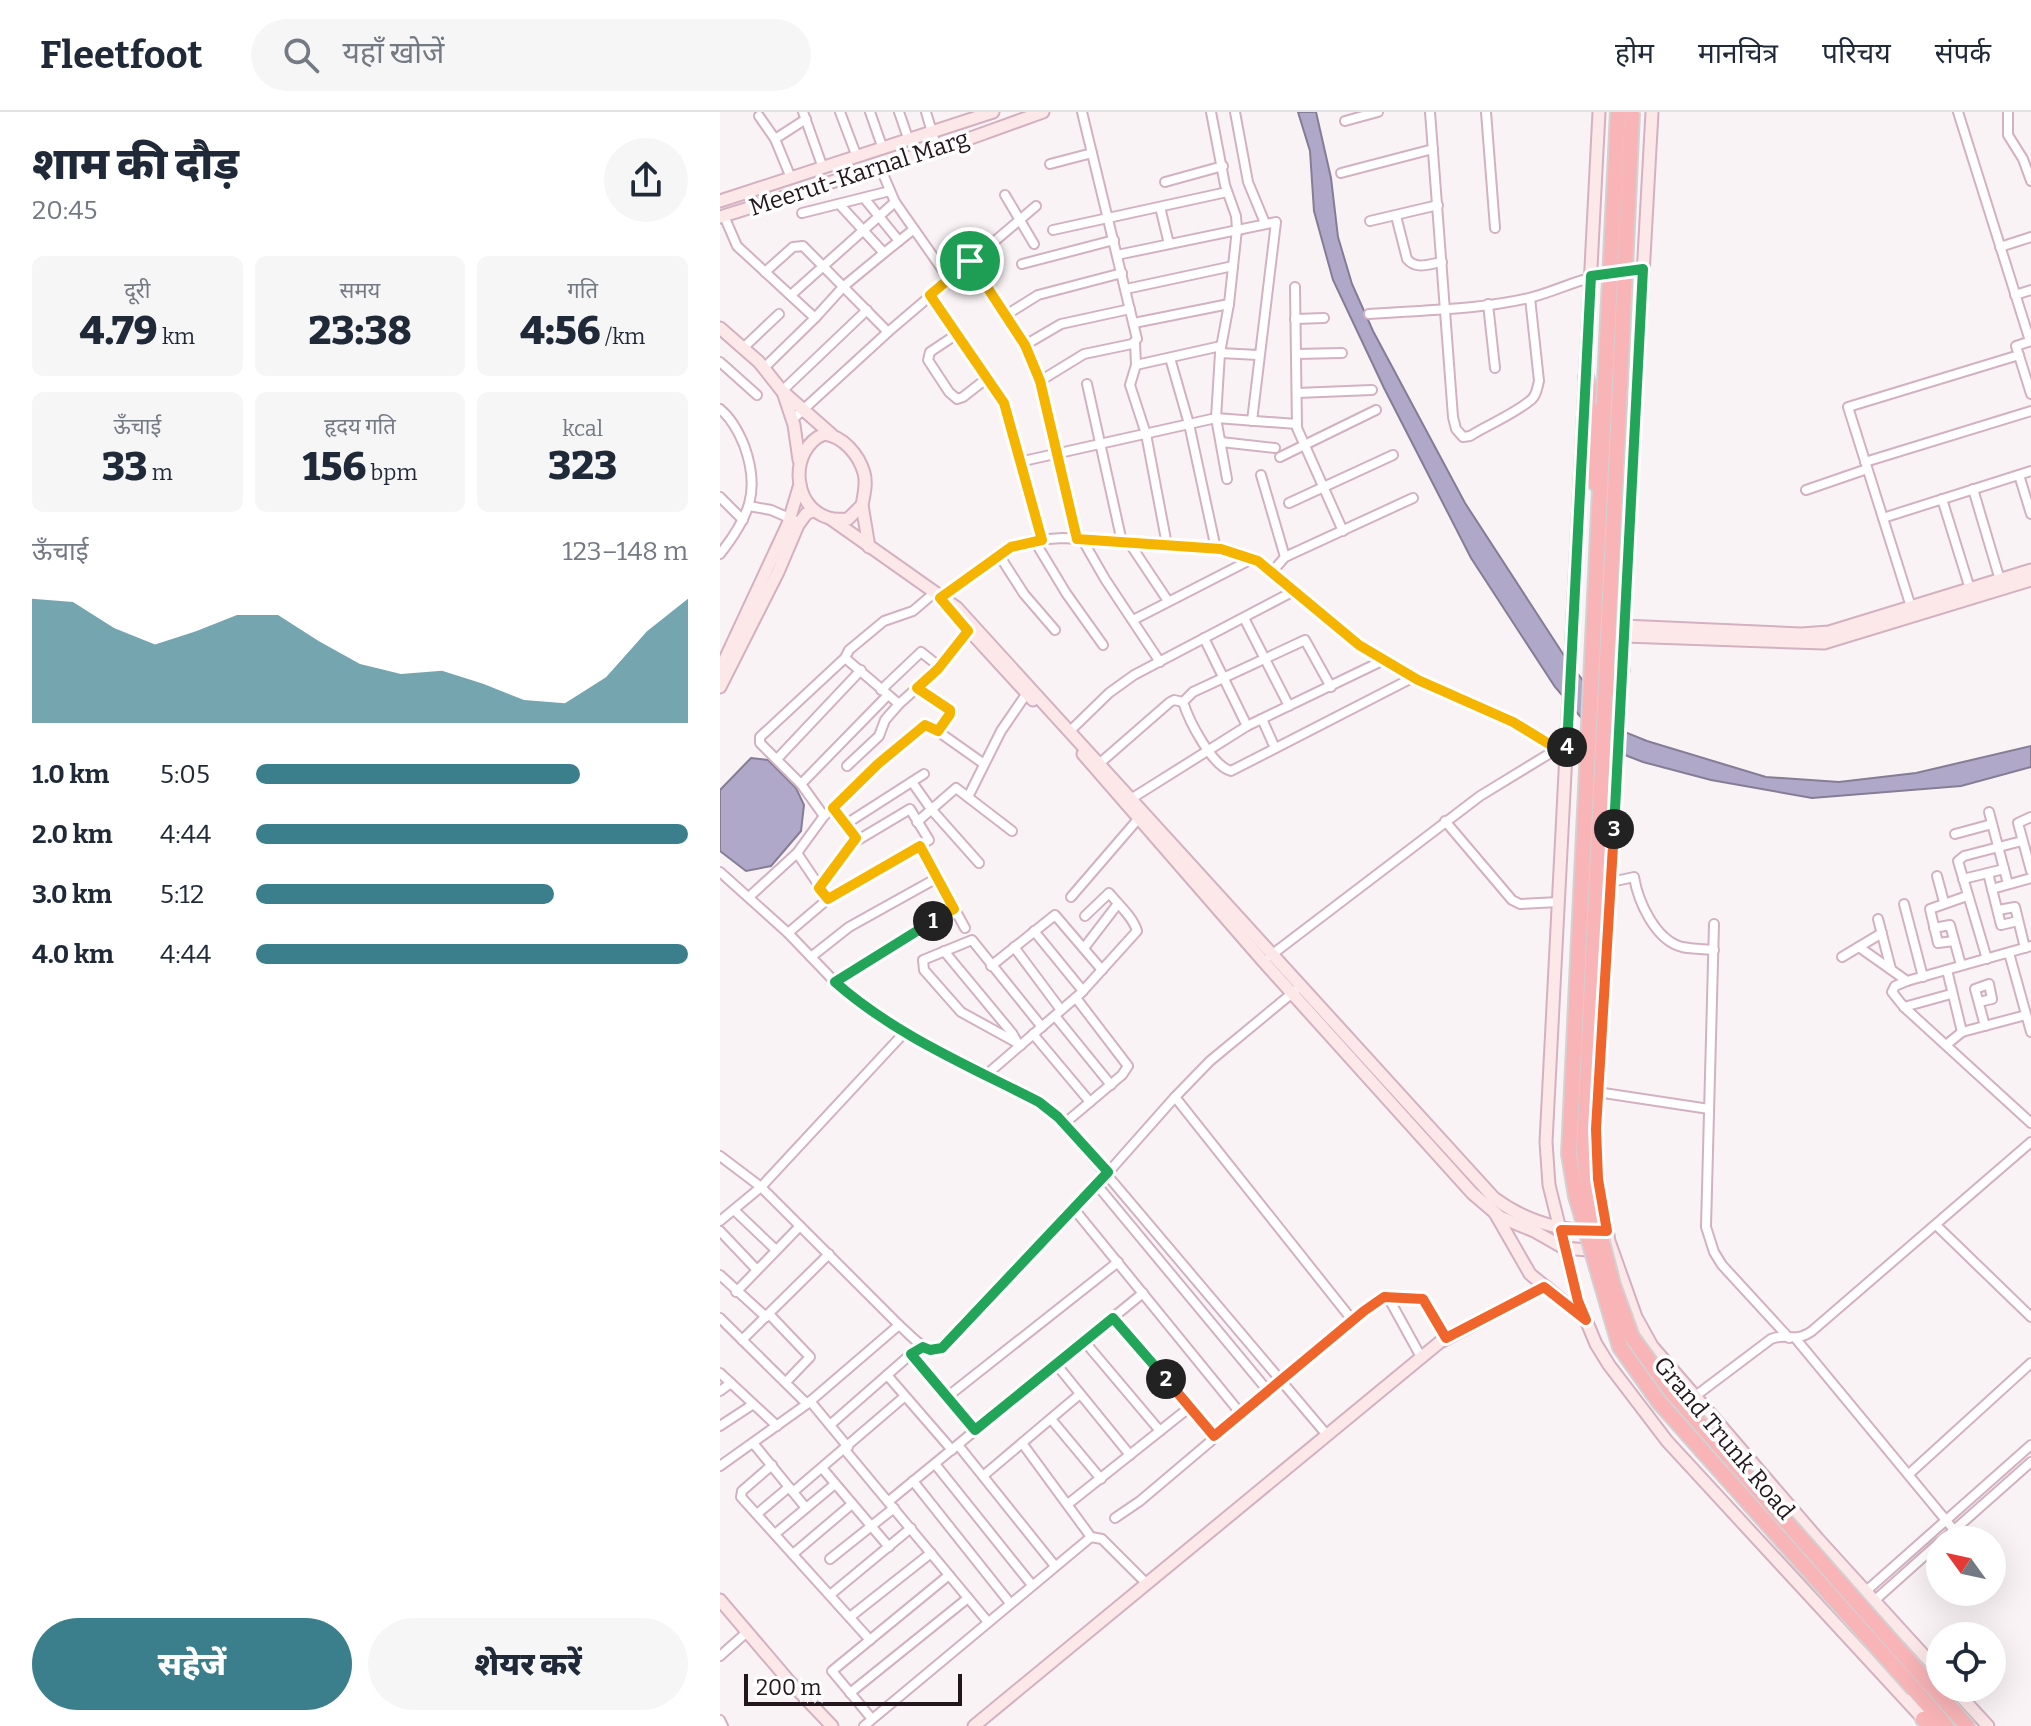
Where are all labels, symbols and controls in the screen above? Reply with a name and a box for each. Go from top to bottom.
search box [251,19,811,91]
text: Fleetfoot [40,32,203,78]
icon: search [279,33,323,77]
text: यहाँ खोजें [343,35,444,71]
text: होम [1615,37,1654,70]
text: मानचित्र [1698,37,1778,70]
text: परिचय [1822,37,1891,70]
text: संपर्क [1935,37,1991,70]
street label: Meerut-Karnal Marg [746,124,972,222]
text: शाम की दौड़ [32,138,239,191]
button: share [604,138,688,222]
text: 20:45 [32,195,97,226]
pin [936,227,1004,295]
icon: arrive [948,239,992,283]
text: दूरी [124,277,151,304]
text: समय [340,277,380,304]
text: गति [567,277,598,304]
text: 4.79 [80,307,158,355]
text: 23:38 [308,307,411,355]
text: 4:56 [520,307,601,355]
text: km [158,323,195,350]
text: /km [601,323,645,350]
text: ऊँचाई [113,413,161,440]
text: हृदय गति [324,413,396,440]
text: kcal [562,415,603,442]
text: 323 [548,442,617,490]
text: 33 [102,443,147,491]
text: 156 [303,443,366,491]
text: m [147,459,173,486]
text: bpm [366,459,417,486]
text: ऊँचाई [32,536,88,567]
text: 123–148 m [562,536,688,567]
pin: 4 [1547,727,1587,767]
text: 4 [1560,733,1574,760]
text: 1.0 km [32,759,109,790]
text: 5:05 [160,759,210,790]
pin: 3 [1594,809,1634,849]
text: 3 [1608,815,1620,842]
text: 2.0 km [32,819,113,850]
text: 4:44 [160,819,211,850]
text: 3.0 km [32,879,112,910]
text: 5:12 [160,879,204,910]
pin: 1 [913,901,953,941]
text: 1 [928,907,938,934]
text: 4.0 km [32,939,114,970]
text: 4:44 [160,939,211,970]
street label: Grand Trunk Road [1648,1351,1800,1525]
pin: 2 [1146,1359,1186,1399]
text: 2 [1160,1365,1172,1392]
north arrow [1926,1526,2006,1606]
map controls [1926,1526,2006,1702]
button: सहेजें [32,1618,352,1710]
button: शेयर करें [368,1618,688,1710]
button: locate [1926,1622,2006,1702]
scale bar [744,1670,962,1706]
text: 200 m [756,1674,822,1701]

